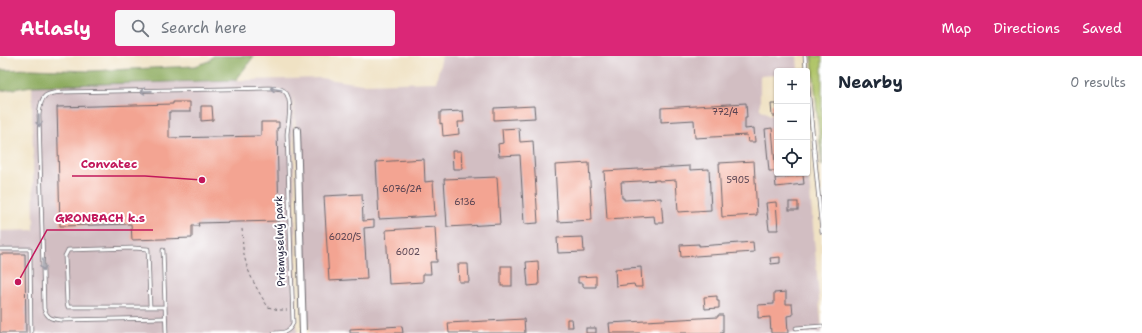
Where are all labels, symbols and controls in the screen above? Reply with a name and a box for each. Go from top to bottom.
search box [115,10,395,46]
text: Atlasly [20,16,91,41]
icon: search [129,17,151,39]
text: Search here [161,18,247,38]
text: Map [942,19,972,37]
text: Directions [994,19,1060,37]
text: Saved [1082,19,1122,37]
map controls [774,68,810,176]
button: + [774,68,810,104]
text: Nearby [838,71,903,93]
text: 0 results [1070,74,1126,91]
one-way arrow [270,85,283,93]
one-way arrow [140,87,153,95]
button: − [774,104,810,140]
house number: 772/4 [712,106,738,118]
one-way arrow [35,114,43,127]
button: locate [774,140,810,176]
callout: Convatec [72,152,145,176]
text: Convatec [81,156,137,172]
house number: 5905 [727,174,749,186]
house number: 6076/2A [382,183,422,195]
street label: Priemyselný park [271,195,289,287]
house number: 6136 [454,196,476,208]
callout: GRONBACH k.s [47,206,153,230]
text: GRONBACH k.s [55,210,145,226]
house number: 6020/5 [329,231,361,243]
house number: 6002 [396,246,420,258]
one-way arrow [39,258,47,271]

